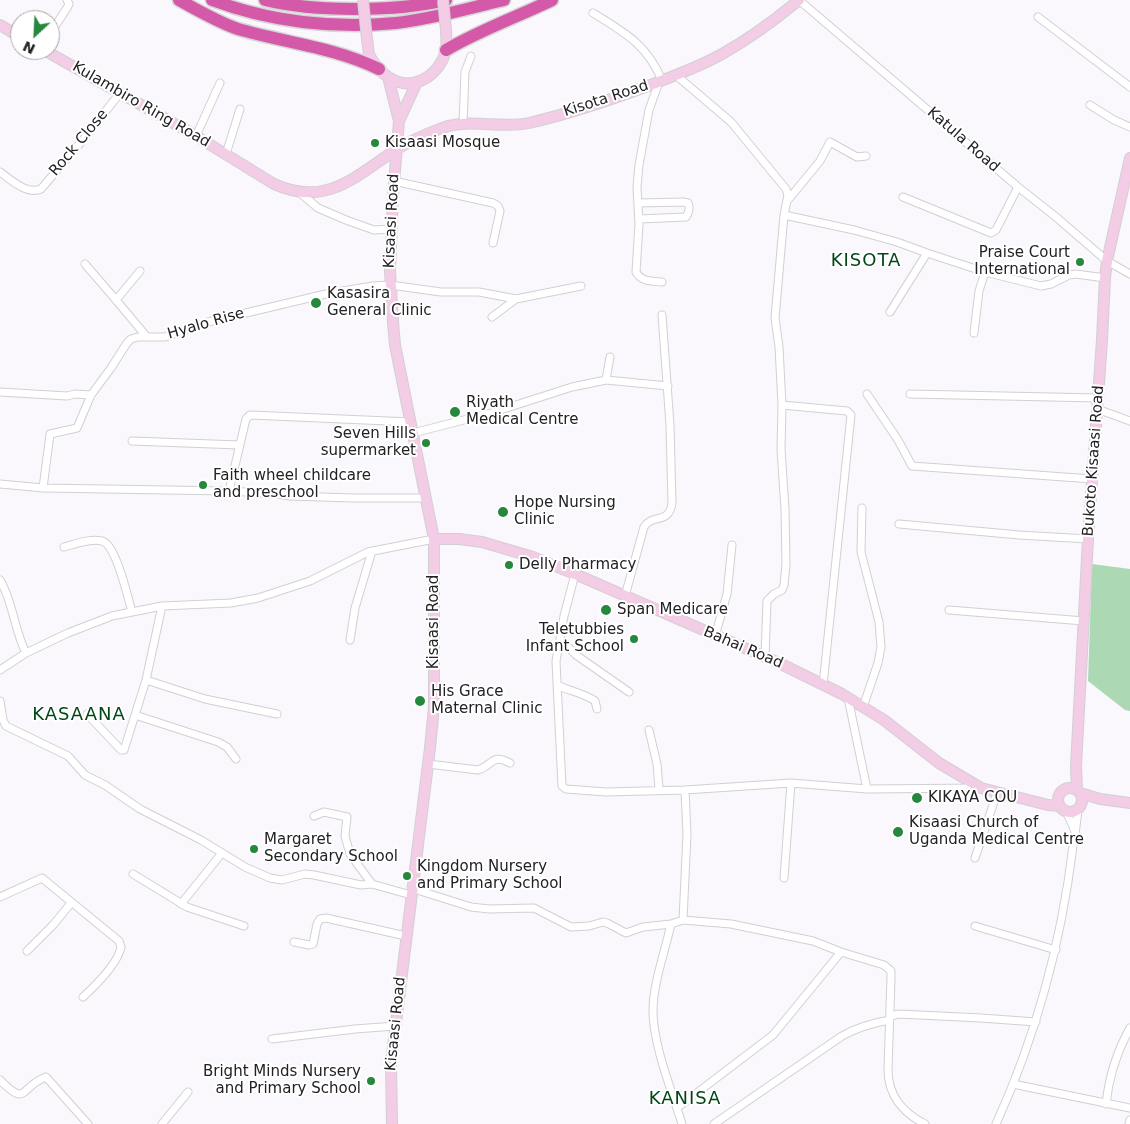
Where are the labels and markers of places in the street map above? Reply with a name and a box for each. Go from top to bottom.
place label: Kisaasi Mosque [385,134,500,152]
marker: Kisaasi Mosque [369,137,381,149]
place label: Praise Court International [974,244,1070,279]
marker: Praise Court International [1074,256,1086,268]
place label: Kasasira General Clinic [327,285,432,320]
marker: Kasasira General Clinic [309,296,323,310]
place label: Riyath Medical Centre [466,394,578,429]
marker: Riyath Medical Centre [448,405,462,419]
place label: Seven Hills supermarket [321,425,416,460]
marker: Seven Hills supermarket [420,437,432,449]
place label: Faith wheel childcare and preschool [213,467,371,502]
marker: Faith wheel childcare and preschool [197,479,209,491]
place label: Hope Nursing Clinic [514,494,616,529]
marker: Hope Nursing Clinic [496,505,510,519]
place label: Delly Pharmacy [519,556,636,574]
marker: Delly Pharmacy [503,559,515,571]
place label: Span Medicare [617,601,728,619]
marker: Span Medicare [599,603,613,617]
place label: Teletubbies Infant School [526,621,624,656]
marker: Teletubbies Infant School [628,633,640,645]
place label: His Grace Maternal Clinic [431,683,543,718]
marker: His Grace Maternal Clinic [413,694,427,708]
place label: KIKAYA COU [928,789,1017,807]
marker: KIKAYA COU [910,791,924,805]
place label: Kisaasi Church of Uganda Medical Centre [909,814,1084,849]
marker: Kisaasi Church of Uganda Medical Centre [891,825,905,839]
place label: Margaret Secondary School [264,831,398,866]
marker: Margaret Secondary School [248,843,260,855]
place label: Kingdom Nursery and Primary School [417,858,563,893]
marker: Kingdom Nursery and Primary School [401,870,413,882]
place label: Bright Minds Nursery and Primary School [203,1063,361,1098]
marker: Bright Minds Nursery and Primary School [365,1075,377,1087]

